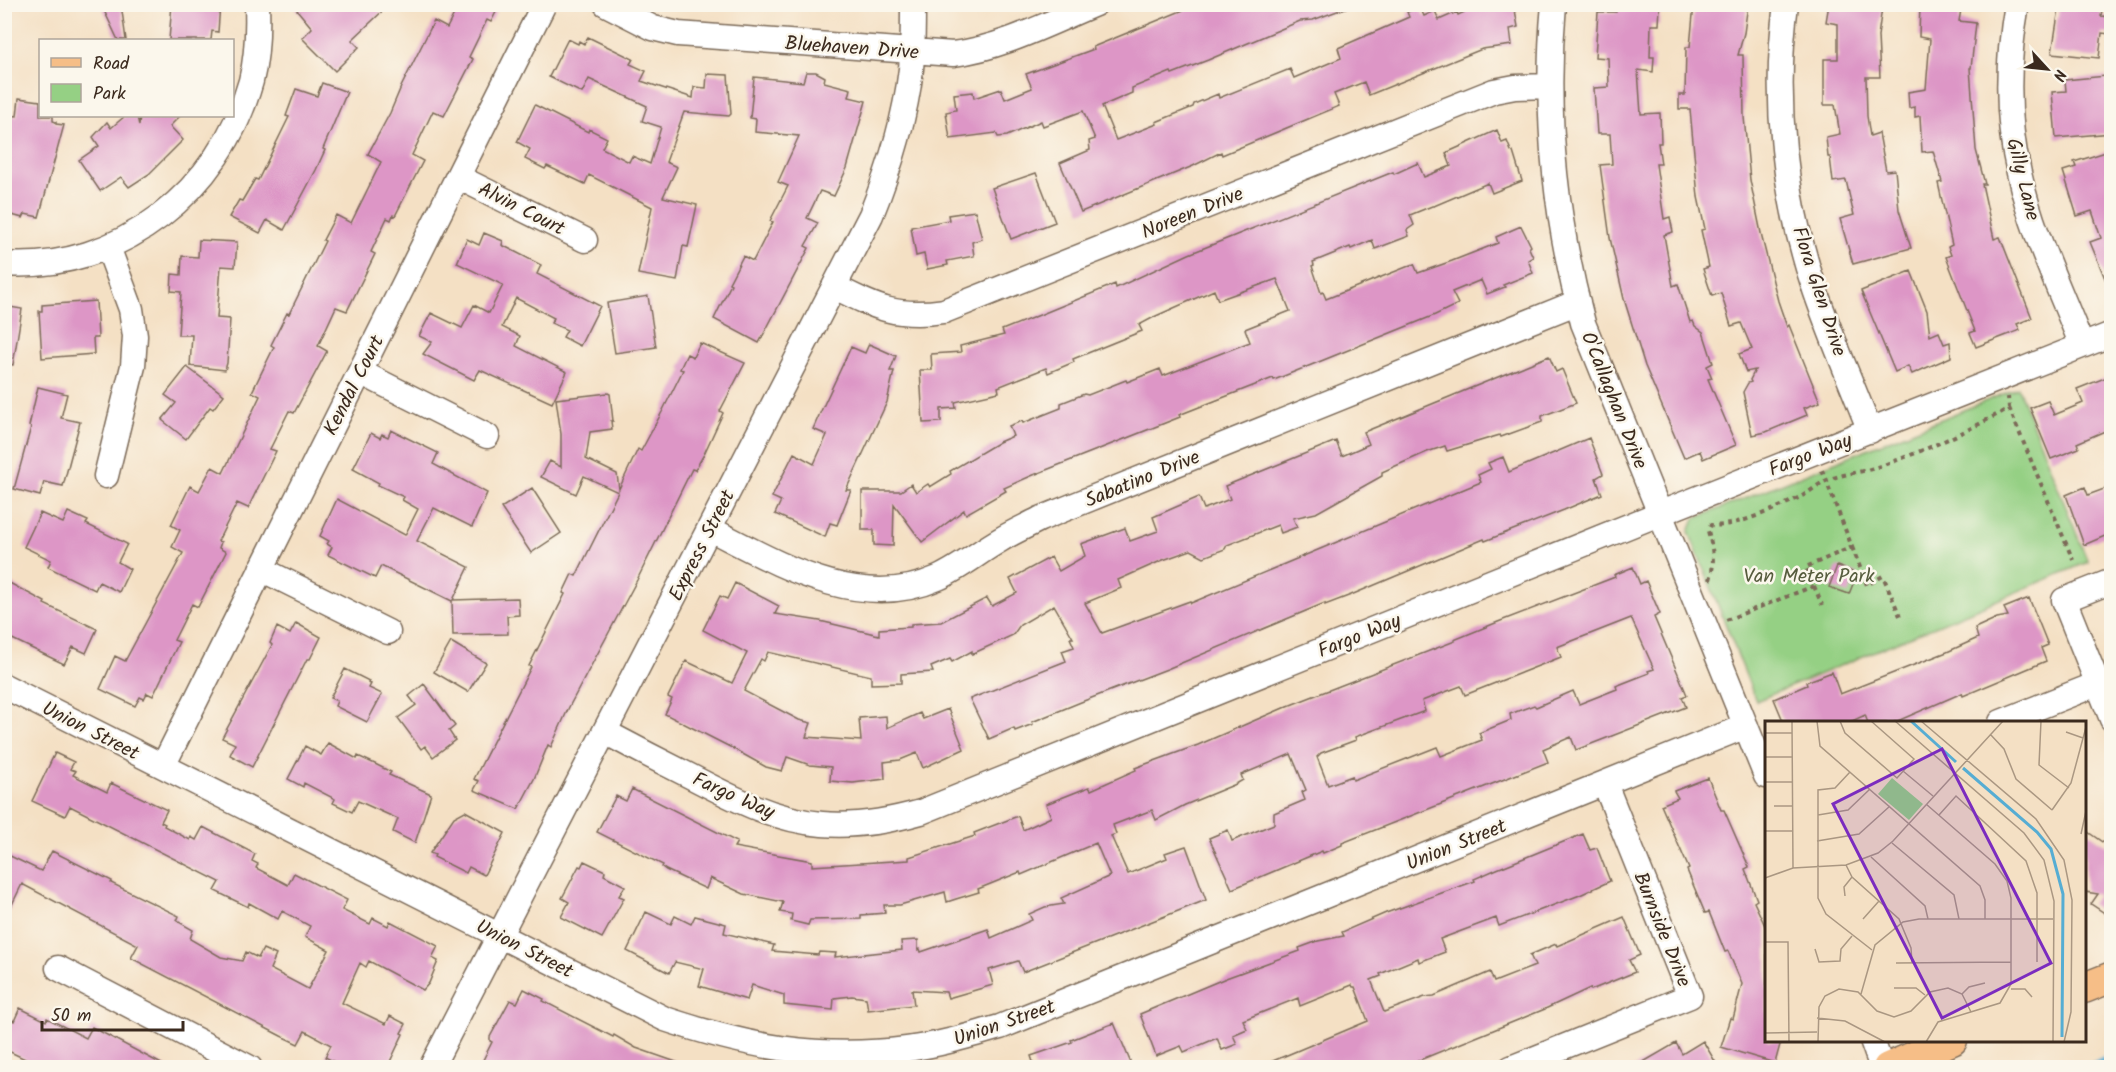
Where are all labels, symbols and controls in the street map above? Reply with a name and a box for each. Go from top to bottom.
street label: Bluehaven Drive [784,28,920,70]
legend [39,39,234,117]
north arrow [2017,39,2077,99]
text: Road [93,50,130,79]
text: N [2046,65,2072,85]
text: Park [93,80,126,109]
street label: Gilly Lane [1996,135,2048,224]
street label: Alvin Court [472,174,570,245]
street label: Noreen Drive [1137,179,1249,249]
street label: Flora Glen Drive [1782,222,1854,361]
street label: O'Callaghan Drive [1571,327,1655,474]
street label: Kendal Court [316,330,394,442]
street label: Fargo Way [1764,425,1858,486]
street label: Sabatino Drive [1080,442,1205,518]
street label: Express Street [661,484,745,607]
park label: Van Meter Park [1743,561,1875,593]
street label: Fargo Way [1313,605,1407,668]
street label: Union Street [36,693,145,770]
inset map [1765,721,2086,1042]
street label: Fargo Way [687,764,780,829]
street label: Union Street [1402,811,1512,881]
street label: Burnside Drive [1624,867,1699,992]
street label: Union Street [470,911,579,988]
street label: Union Street [949,991,1060,1056]
scale bar [42,994,183,1032]
text: 50 m [51,1002,91,1031]

